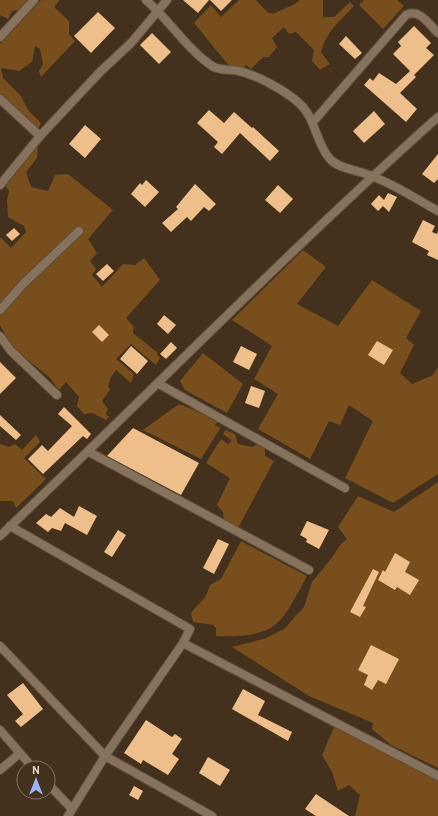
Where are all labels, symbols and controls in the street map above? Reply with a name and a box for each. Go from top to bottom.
north arrow [16,760,56,800]
text: N [32,764,40,778]

